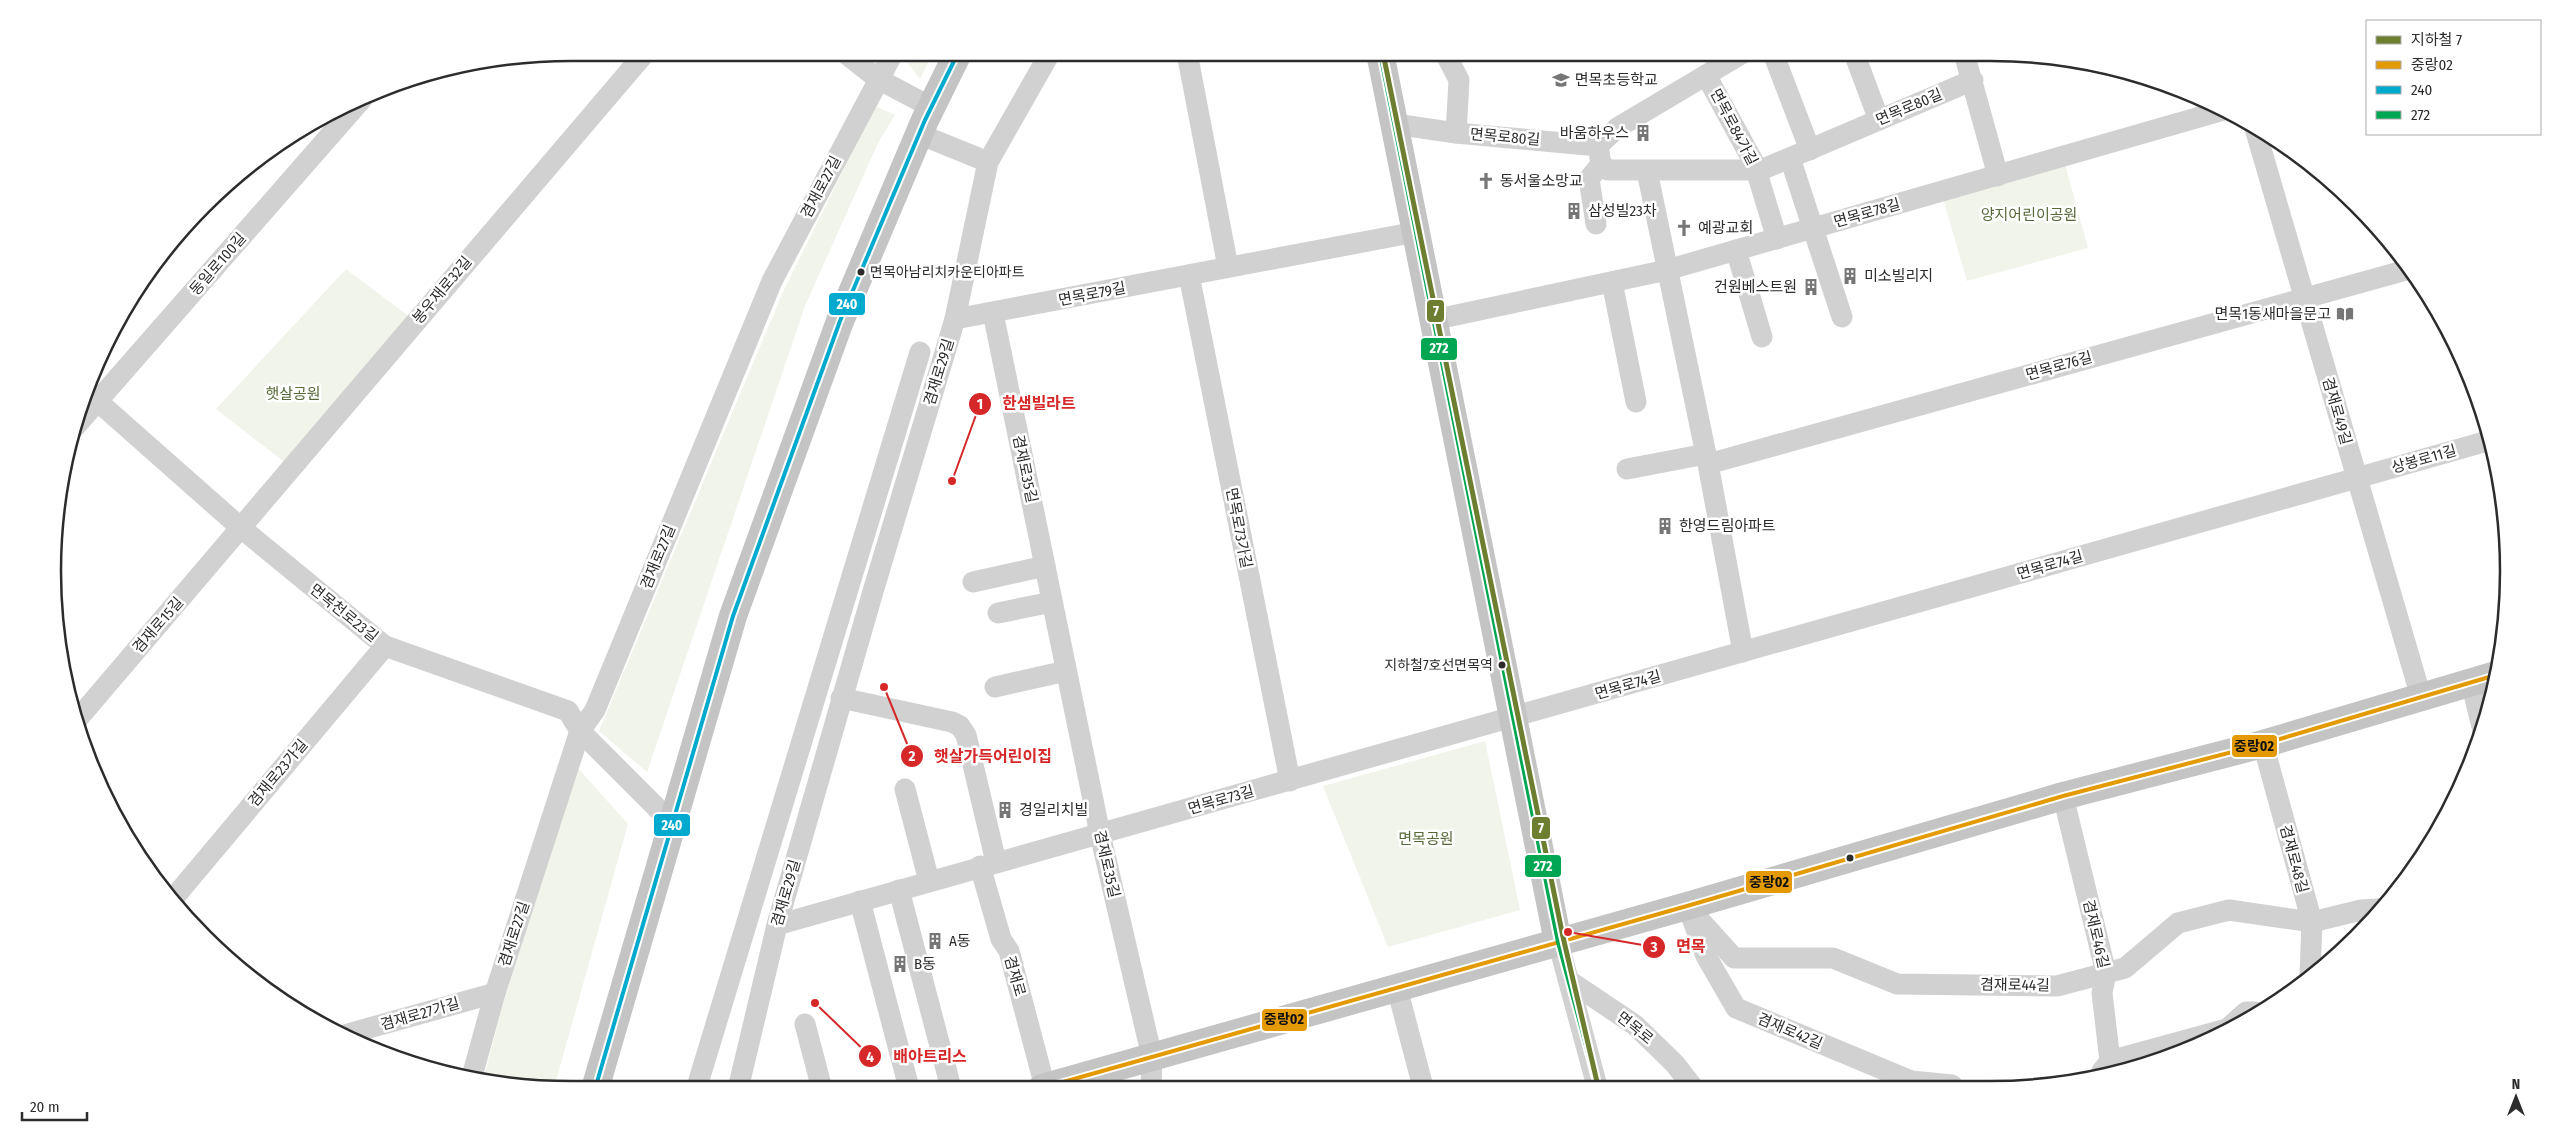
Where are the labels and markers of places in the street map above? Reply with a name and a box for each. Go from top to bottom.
school or university icon: 면목초등학교 [1551,70,1571,90]
place label: 면목초등학교 [1575,71,1658,89]
building icon: 바움하우스 [1633,123,1653,143]
place label: 바움하우스 [1560,124,1629,142]
church icon: 동서울소망교 [1476,171,1496,191]
place label: 동서울소망교 [1500,172,1583,190]
building icon: 삼성빌23차 [1564,201,1584,221]
place label: 삼성빌23차 [1588,202,1657,220]
church icon: 예광교회 [1674,218,1694,238]
place label: 예광교회 [1698,219,1753,237]
place label: 면목아남리치카운티아파트 [870,264,1025,281]
building icon: 미소빌리지 [1840,266,1860,286]
marker: 면목아남리치카운티아파트 [856,267,866,277]
place label: 미소빌리지 [1864,267,1933,285]
building icon: 건원베스트원 [1801,277,1821,297]
place label: 건원베스트원 [1714,278,1797,296]
library icon: 면목1동새마을문고 [2335,304,2355,324]
place label: 면목1동새마을문고 [2215,305,2331,323]
callout: 한샘빌라트 [967,388,1086,419]
building icon: 한영드림아파트 [1655,516,1675,536]
place label: 한영드림아파트 [1679,517,1776,535]
place label: 지하철7호선면목역 [1384,657,1493,674]
marker: 지하철7호선면목역 [1497,660,1507,670]
callout: 햇살가득어린이집 [899,741,1062,772]
building icon: 경일리치빌 [995,800,1015,820]
place label: 경일리치빌 [1019,801,1088,819]
unlabelled marker [1845,853,1855,863]
building icon: A동 [925,931,945,951]
callout: 면목 [1641,931,1716,962]
place label: A동 [949,932,971,950]
building icon: B동 [890,954,910,974]
place label: B동 [914,955,936,973]
callout: 배아트리스 [858,1041,977,1072]

